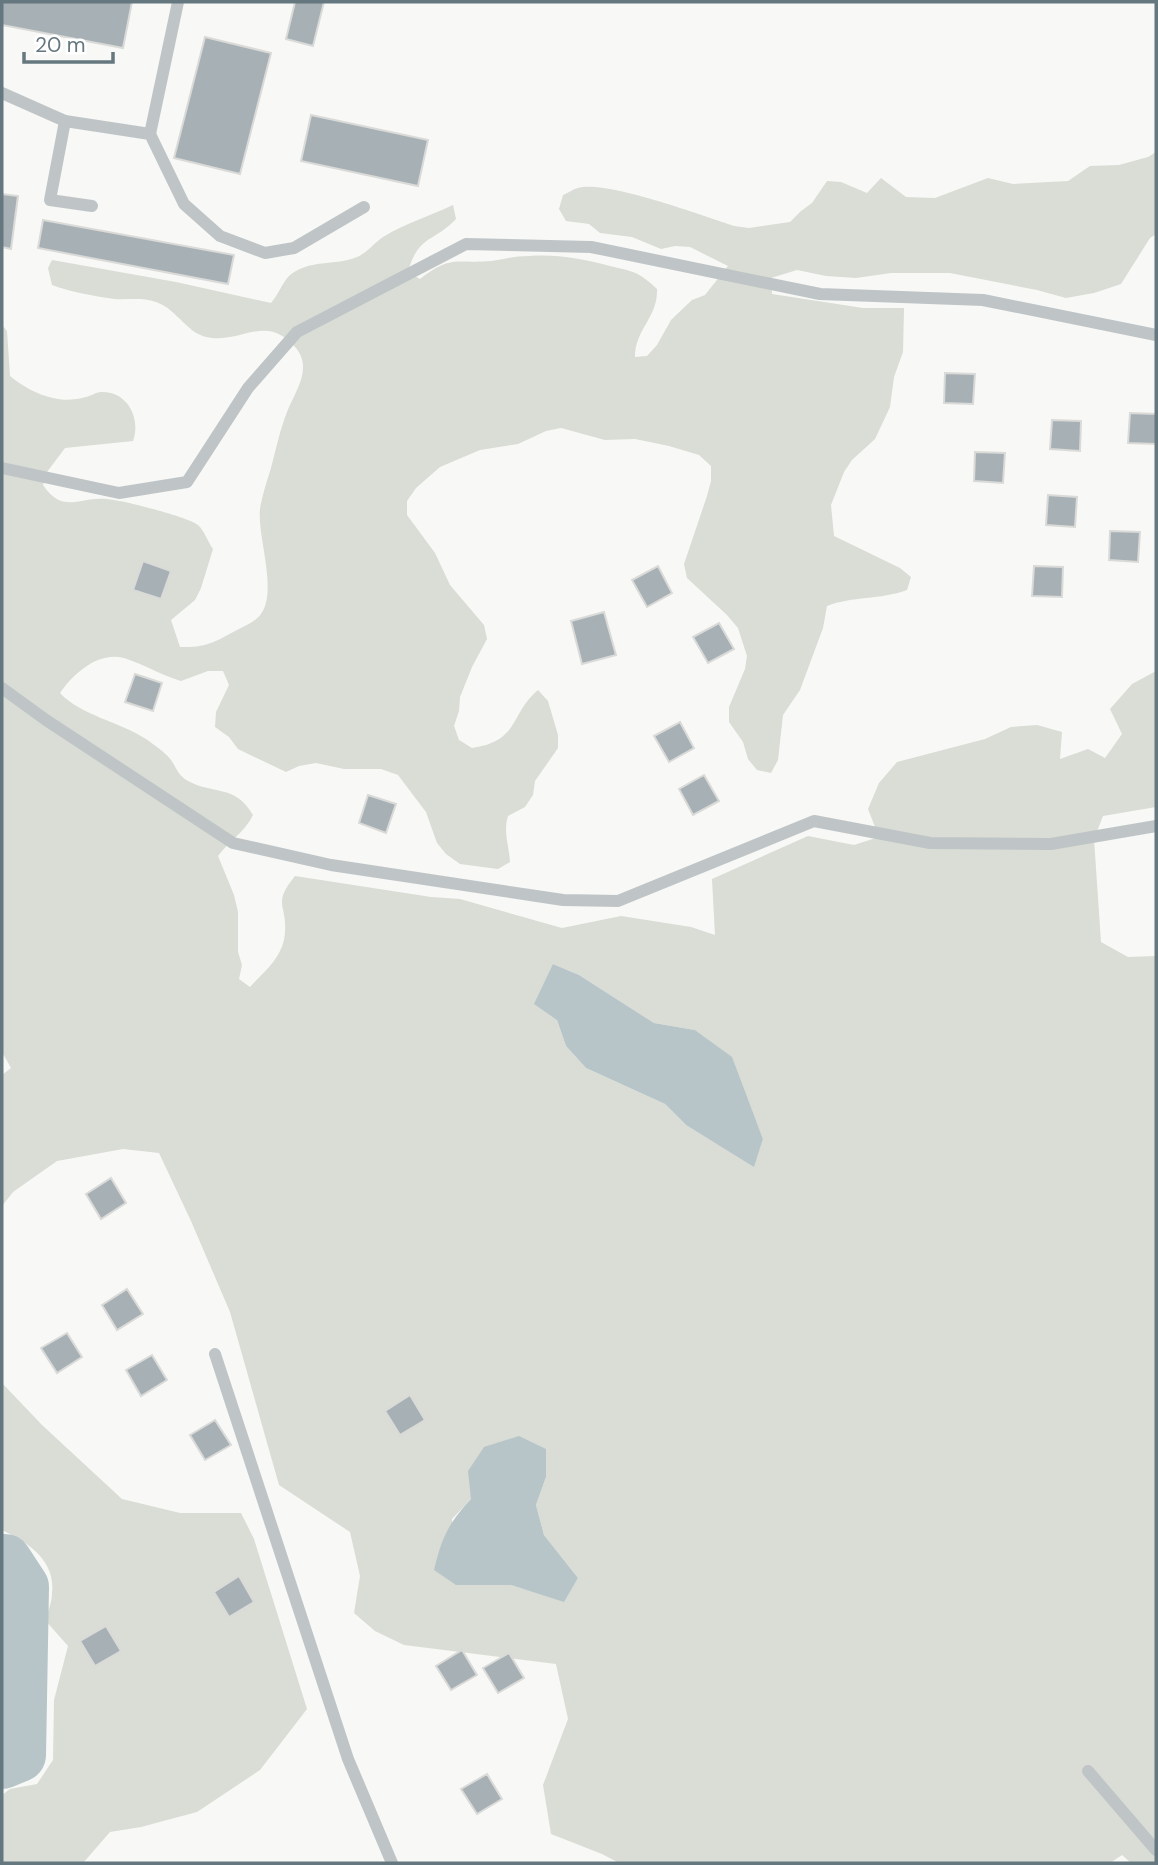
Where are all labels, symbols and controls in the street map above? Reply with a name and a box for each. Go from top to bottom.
scale bar [24,21,114,65]
text: 20 m [35,31,86,59]

